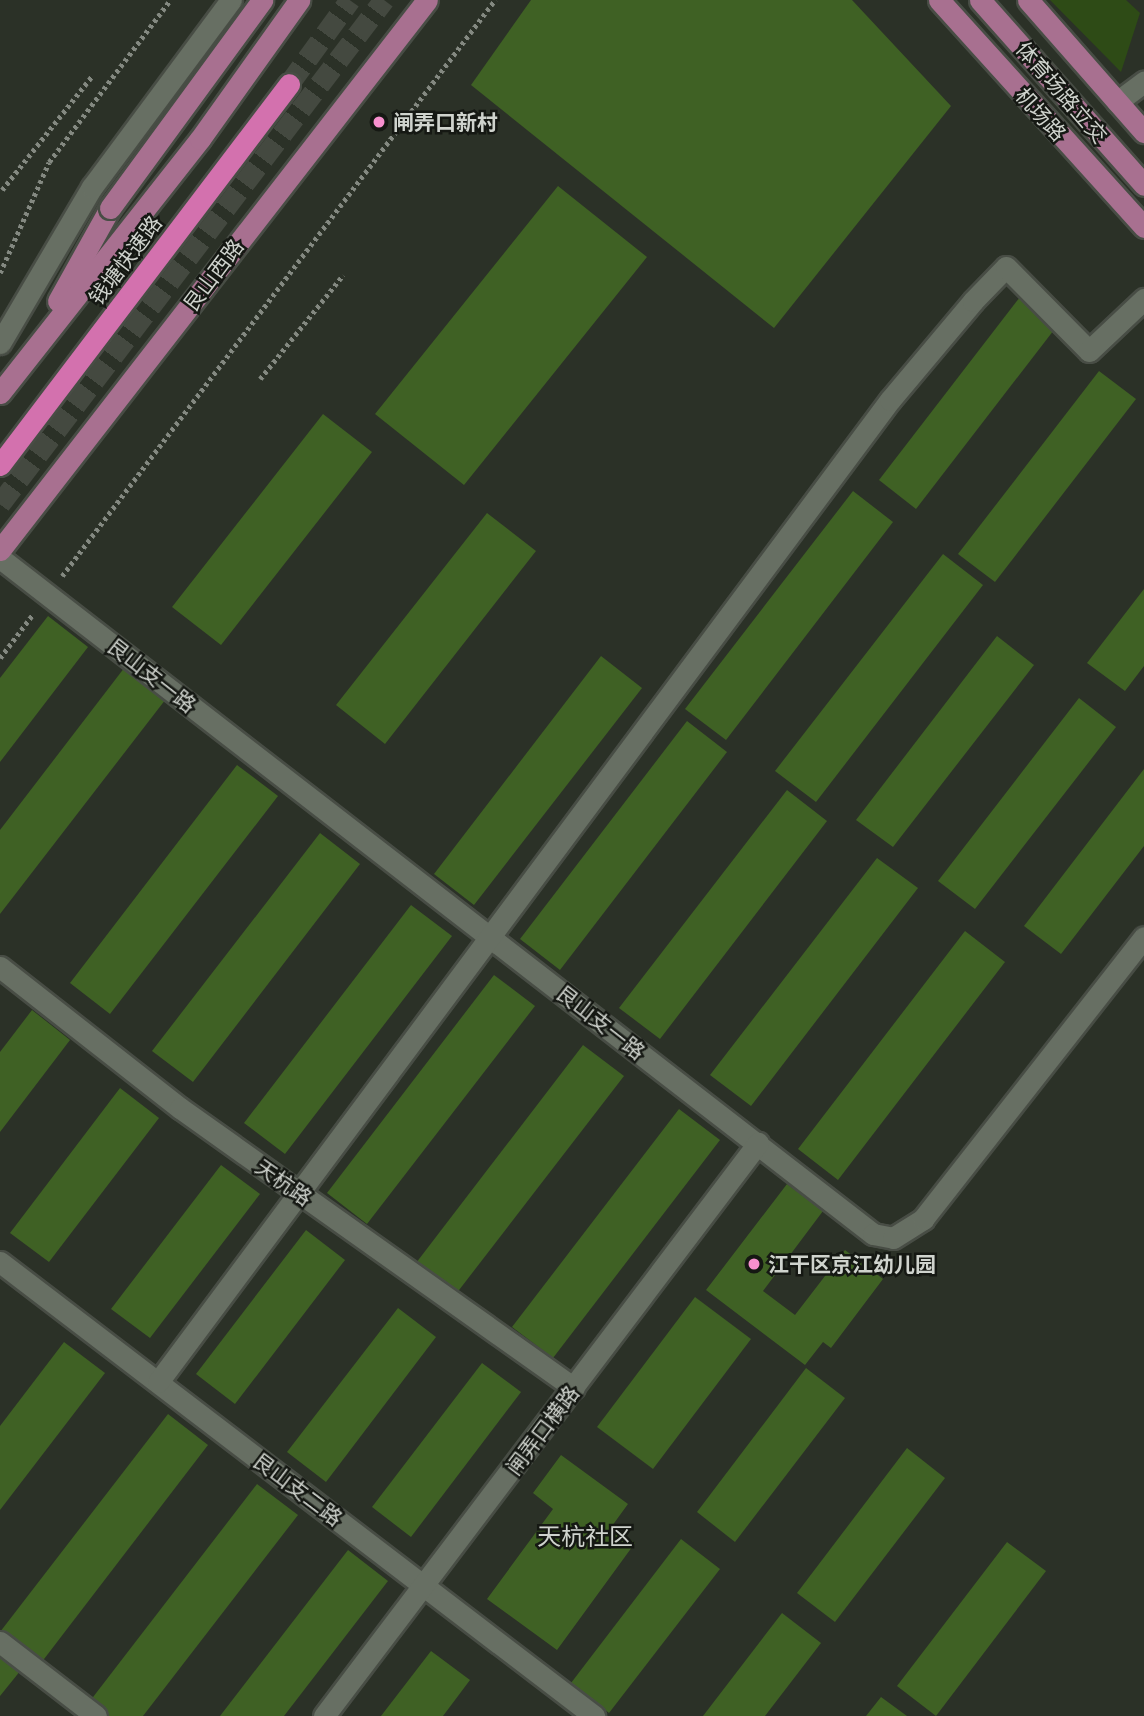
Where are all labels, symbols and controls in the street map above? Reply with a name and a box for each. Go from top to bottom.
street label: 体育场路立交 [1011,36,1113,148]
street label: 机场路 [1011,82,1071,146]
place label: 闸弄口新村 [393,109,498,135]
marker: 闸弄口新村 [371,114,387,130]
street label: 钱塘快速路 [83,210,167,310]
street label: 艮山西路 [178,234,248,316]
street label: 艮山支一路 [103,633,201,717]
street label: 艮山支一路 [552,980,650,1064]
street label: 天杭路 [251,1154,317,1210]
place label: 江干区京江幼儿园 [768,1251,936,1277]
marker: 江干区京江幼儿园 [746,1256,762,1272]
street label: 闸弄口横路 [500,1380,584,1480]
street label: 艮山支二路 [248,1447,348,1531]
district label: 天杭社区 [537,1523,633,1551]

